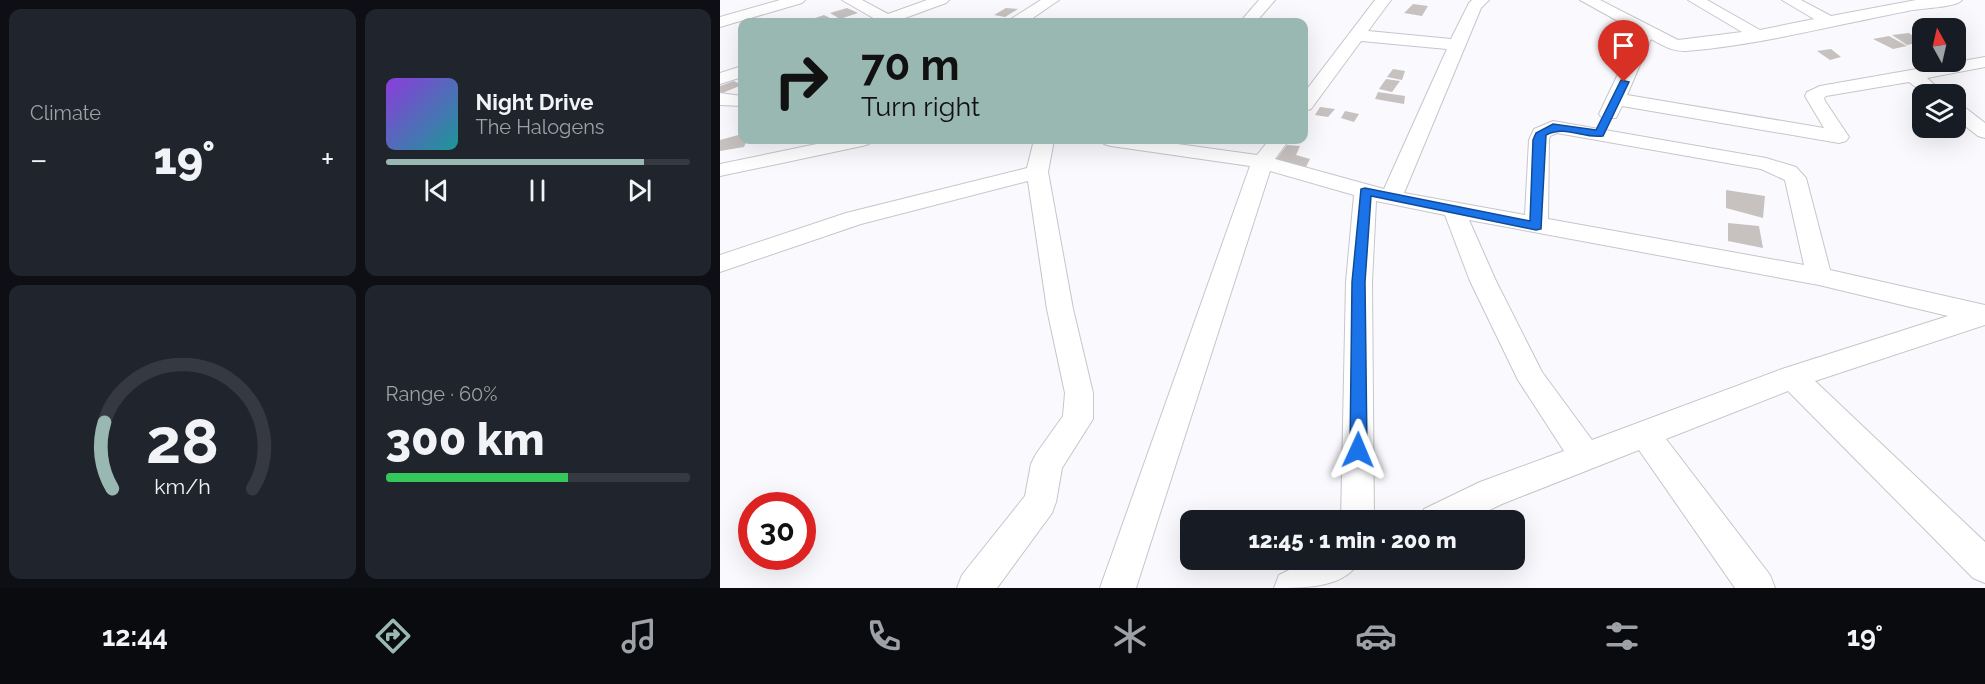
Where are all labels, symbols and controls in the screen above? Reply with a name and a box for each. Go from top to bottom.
north arrow [1912,18,1966,72]
map controls [1912,18,1966,138]
pin [1598,20,1649,82]
icon: arrive [1607,29,1640,62]
text: 70 m [861,41,960,90]
icon: right [762,42,840,120]
button: layers [1912,84,1966,138]
text: Night Drive [476,89,594,115]
text: Turn right [861,91,980,122]
text: Climate [30,101,101,125]
text: The Halogens [476,115,605,139]
text: 19° [153,132,215,185]
text: − [30,140,48,179]
text: + [321,140,335,179]
icon: previous [420,174,453,207]
icon: pause [521,174,554,207]
icon: next [623,174,656,207]
text: Range · 60% [386,382,498,406]
text: 28 [146,404,219,478]
text: 300 km [386,413,545,466]
position arrow [1326,418,1390,482]
text: km/h [154,474,211,499]
speed limit sign: 30 [738,492,816,570]
text: 12:45 · 1 min · 200 m [1248,527,1457,553]
icon: directions [372,615,414,657]
icon: music [618,615,660,657]
icon: phone [863,615,905,657]
icon: climate [1109,615,1151,657]
icon: car [1355,615,1397,657]
icon: filters [1601,615,1643,657]
text: 12:44 [102,621,168,652]
text: 19° [1847,621,1883,652]

